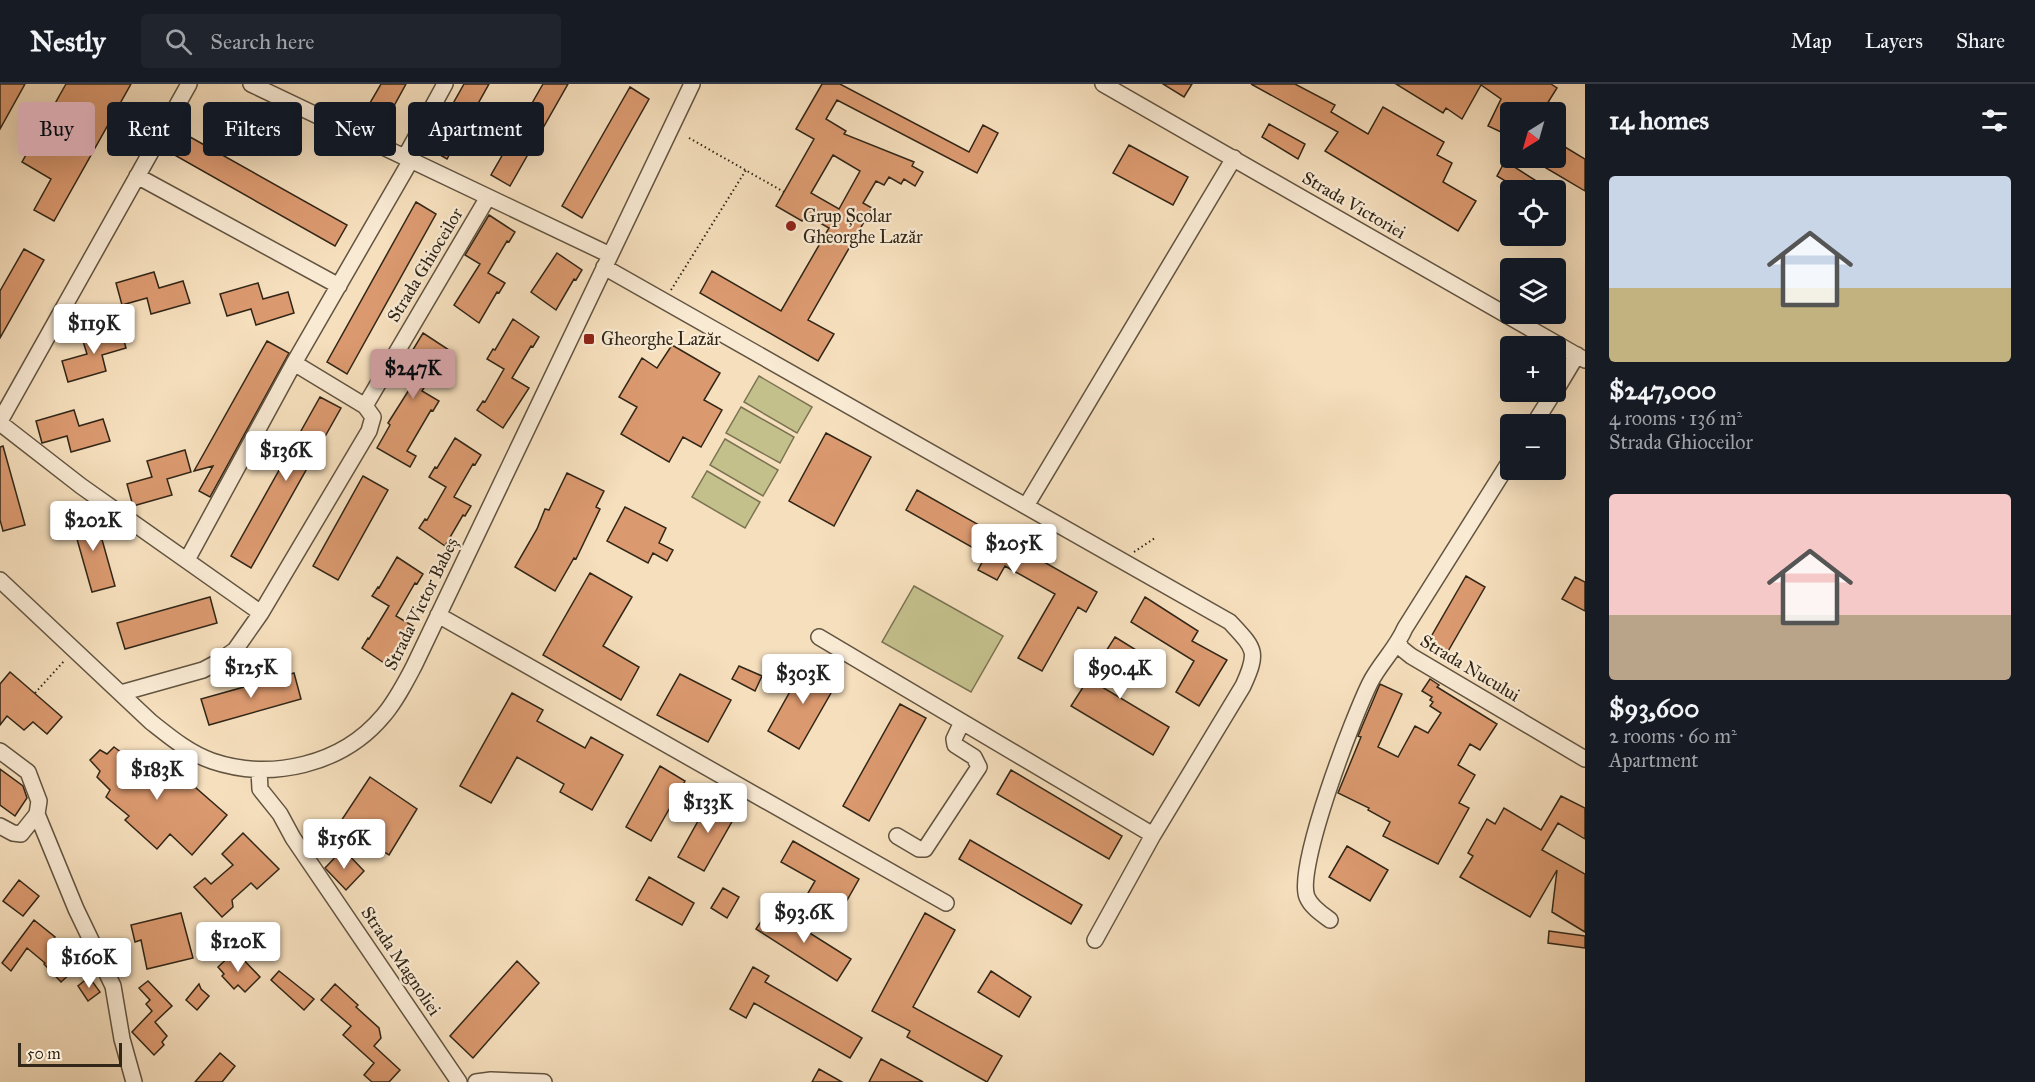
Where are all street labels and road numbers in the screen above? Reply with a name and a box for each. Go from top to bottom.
street label: Strada Victoriei [1298,166,1410,244]
street label: Strada Ghioceilor [382,204,468,326]
street label: Strada Victor Babeș [379,534,463,674]
street label: Strada Nucului [1416,630,1524,706]
street label: Strada Magnoliei [355,902,446,1020]

